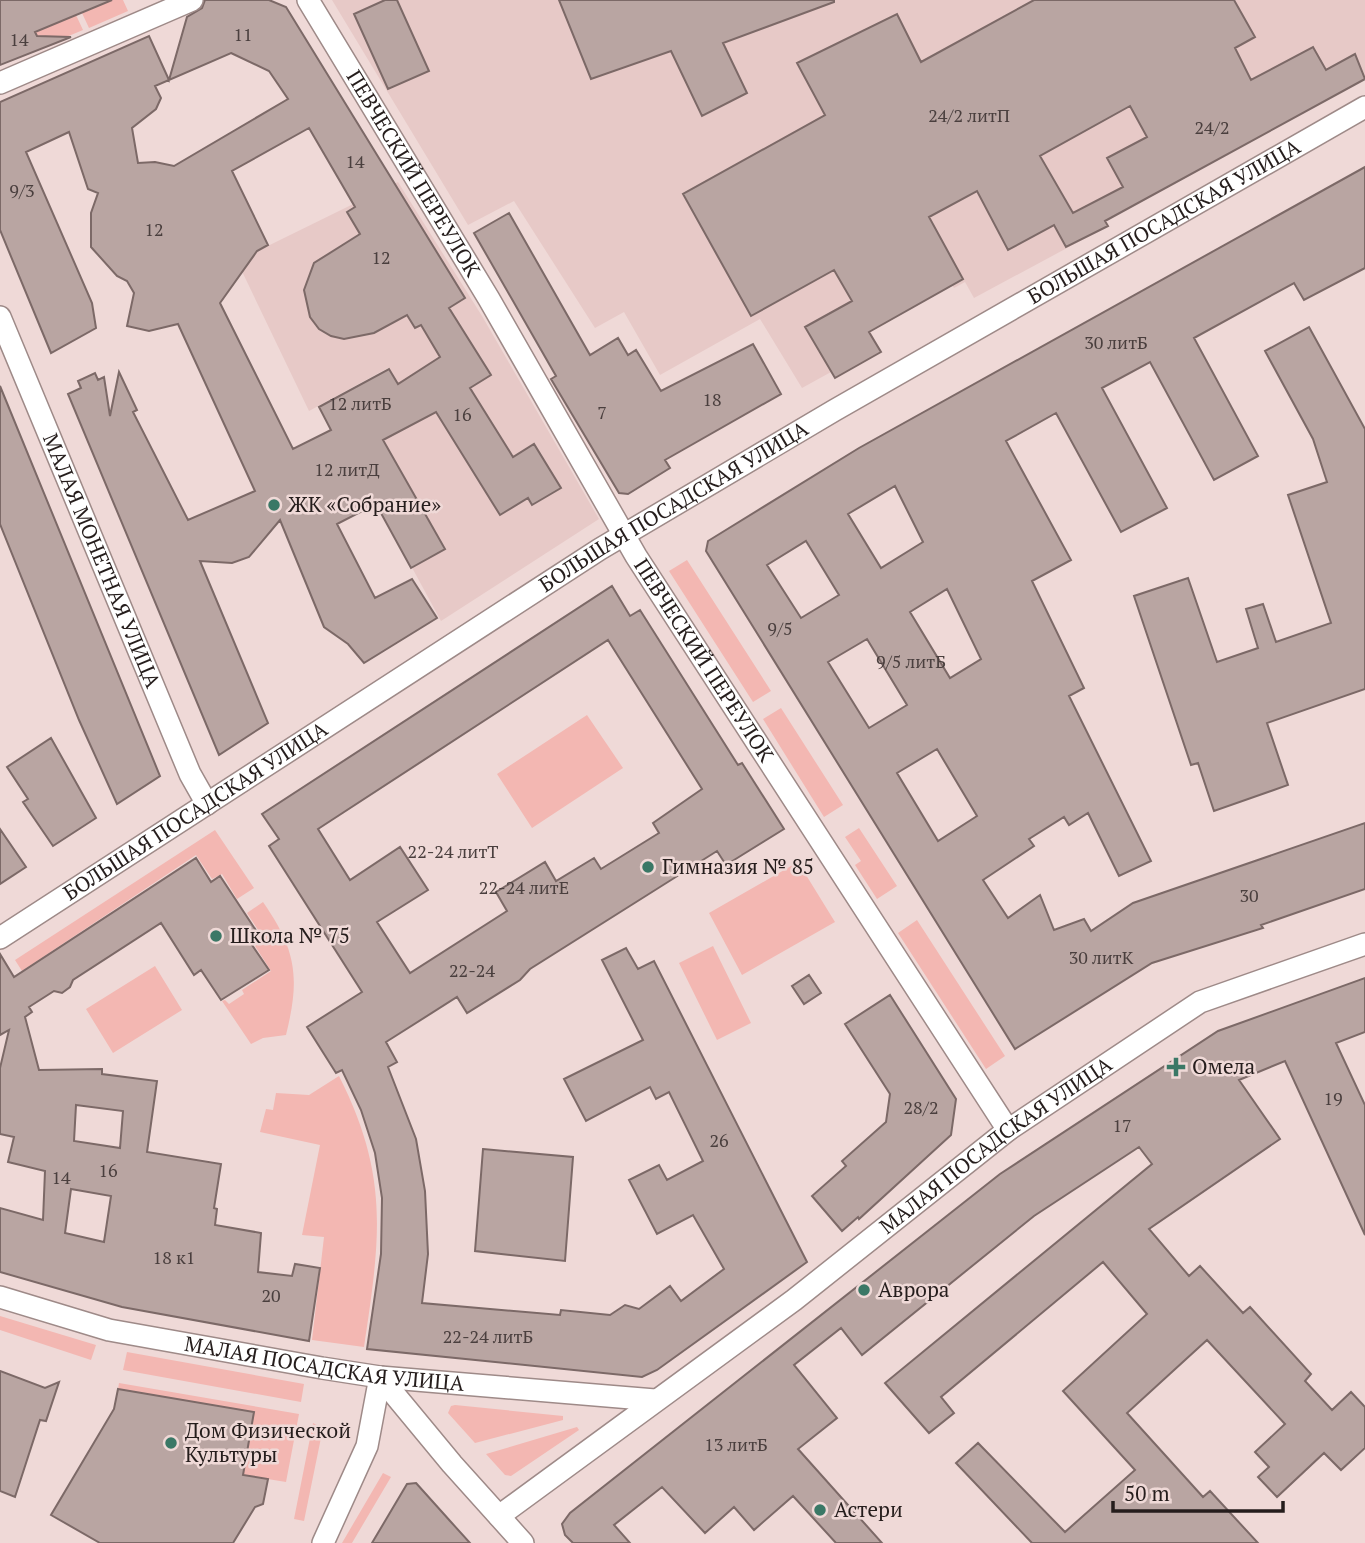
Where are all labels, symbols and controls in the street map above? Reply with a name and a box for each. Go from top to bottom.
house number: 11 [233,22,253,46]
house number: 14 [9,27,29,51]
street label: ПЕВЧЕСКИЙ ПЕРЕУЛОК [341,64,488,282]
house number: 24/2 литП [928,103,1010,127]
house number: 24/2 [1195,115,1229,139]
street label: БОЛЬШАЯ ПОСАДСКАЯ УЛИЦА [1022,132,1305,310]
house number: 14 [345,149,365,173]
house number: 9/3 [9,178,35,202]
house number: 12 [144,217,164,241]
house number: 12 [371,245,391,269]
house number: 30 литБ [1084,330,1148,354]
house number: 18 [702,387,722,411]
house number: 12 литБ [328,391,392,415]
house number: 7 [597,400,607,424]
house number: 16 [452,402,472,426]
street label: БОЛЬШАЯ ПОСАДСКАЯ УЛИЦА [533,414,814,598]
street label: МАЛАЯ МОНЕТНАЯ УЛИЦА [37,429,168,692]
house number: 12 литД [314,457,380,481]
place label: ЖК «Собрание» [288,490,441,518]
marker: ЖК «Собрание» [266,497,282,513]
street label: ПЕВЧЕСКИЙ ПЕРЕУЛОК [628,553,781,767]
house number: 9/5 [767,616,793,640]
house number: 9/5 литБ [876,649,946,673]
street label: БОЛЬШАЯ ПОСАДСКАЯ УЛИЦА [57,714,333,906]
house number: 22-24 литТ [408,839,498,863]
place label: Гимназия № 85 [662,852,814,880]
marker: Гимназия № 85 [640,859,656,875]
house number: 22-24 литЕ [479,875,569,899]
house number: 30 [1239,883,1259,907]
place label: Школа № 75 [230,921,350,949]
marker: Школа № 75 [208,928,224,944]
house number: 30 литК [1069,945,1134,969]
house number: 22-24 [449,958,495,982]
street label: МАЛАЯ ПОСАДСКАЯ УЛИЦА [873,1049,1118,1240]
place label: Омела [1192,1052,1256,1080]
marker: Омела [1166,1057,1186,1077]
house number: 19 [1323,1086,1343,1110]
house number: 28/2 [904,1095,938,1119]
house number: 17 [1112,1113,1132,1137]
house number: 26 [709,1128,729,1152]
house number: 16 [98,1158,118,1182]
house number: 14 [51,1165,71,1189]
house number: 18 к1 [153,1245,195,1269]
place label: Аврора [878,1275,950,1303]
marker: Аврора [856,1282,872,1298]
house number: 20 [261,1283,281,1307]
house number: 22-24 литБ [443,1324,533,1348]
street label: МАЛАЯ ПОСАДСКАЯ УЛИЦА [182,1329,466,1397]
place label: Дом Физической Культуры [185,1416,351,1468]
house number: 13 литБ [704,1432,768,1456]
marker: Дом Физической Культуры [163,1435,179,1451]
scale bar [1113,1470,1283,1514]
text: 50 m [1124,1479,1170,1507]
place label: Астери [834,1495,903,1523]
marker: Астери [812,1502,828,1518]

